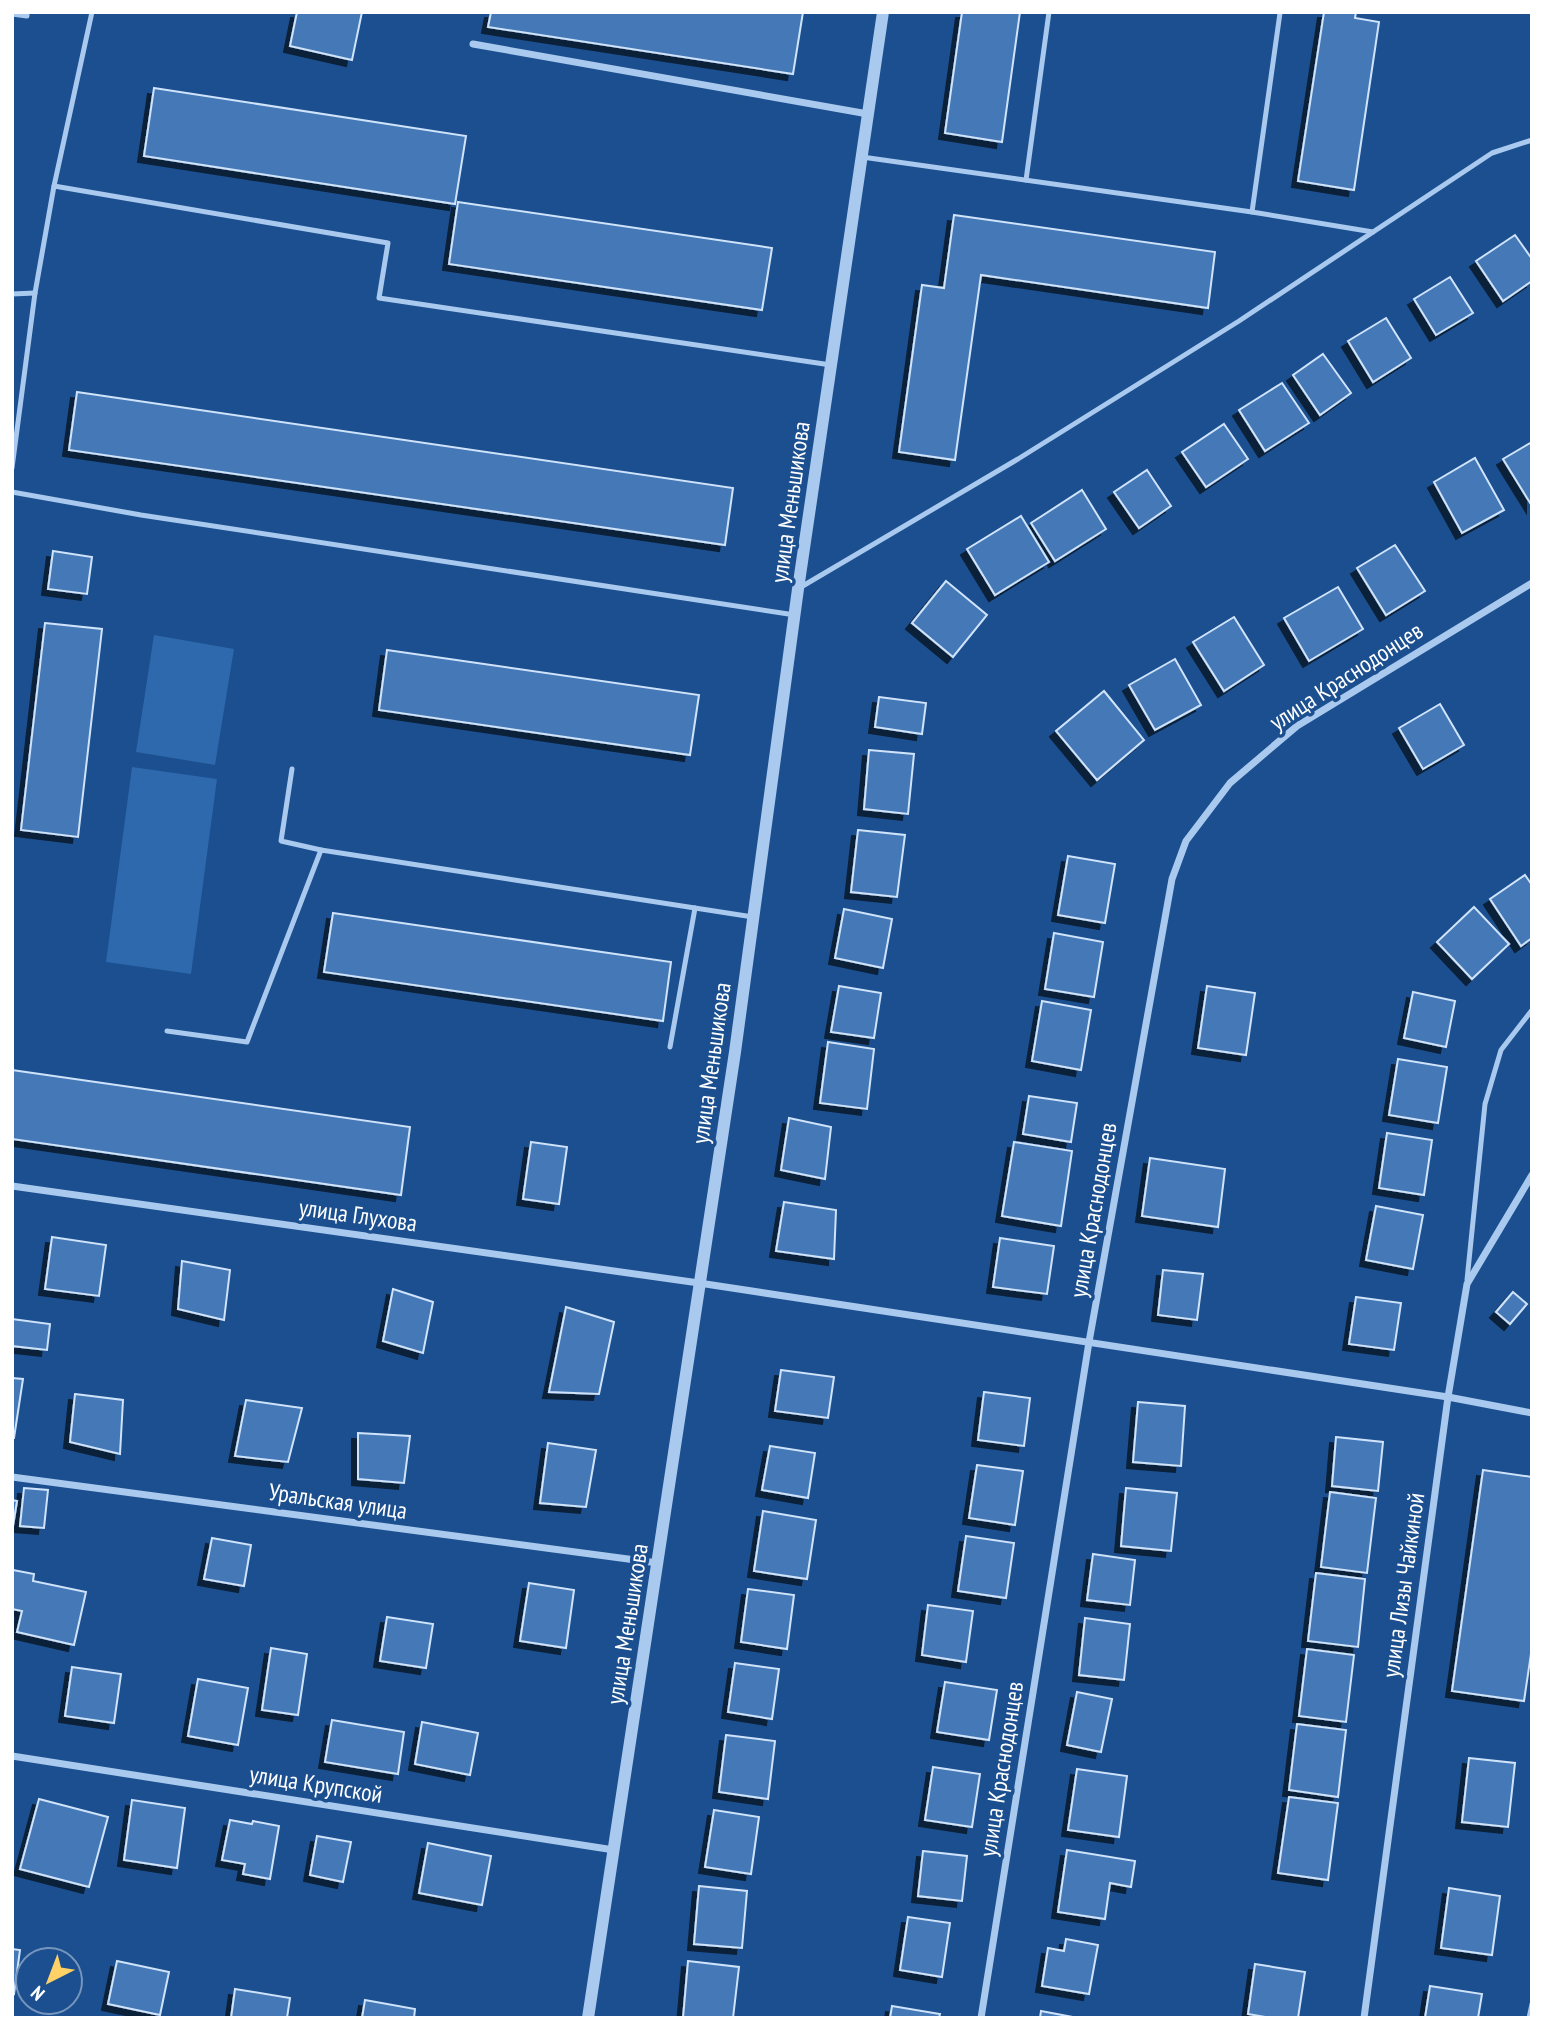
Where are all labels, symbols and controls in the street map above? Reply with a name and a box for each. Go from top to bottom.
street label: улица Меньшикова [763,419,817,585]
street label: улица Краснодонцев [1263,615,1429,737]
street label: улица Меньшикова [684,980,738,1146]
street label: улица Краснодонцев [1062,1120,1124,1300]
street label: улица Глухова [297,1191,419,1239]
street label: Уральская улица [267,1476,409,1526]
street label: улица Лизы Чайкиной [1375,1491,1431,1679]
street label: улица Меньшикова [599,1541,655,1707]
street label: улица Краснодонцев [972,1679,1030,1859]
street label: улица Крупской [247,1758,385,1810]
north arrow [14,1946,84,2016]
text: N [26,1981,49,2006]

